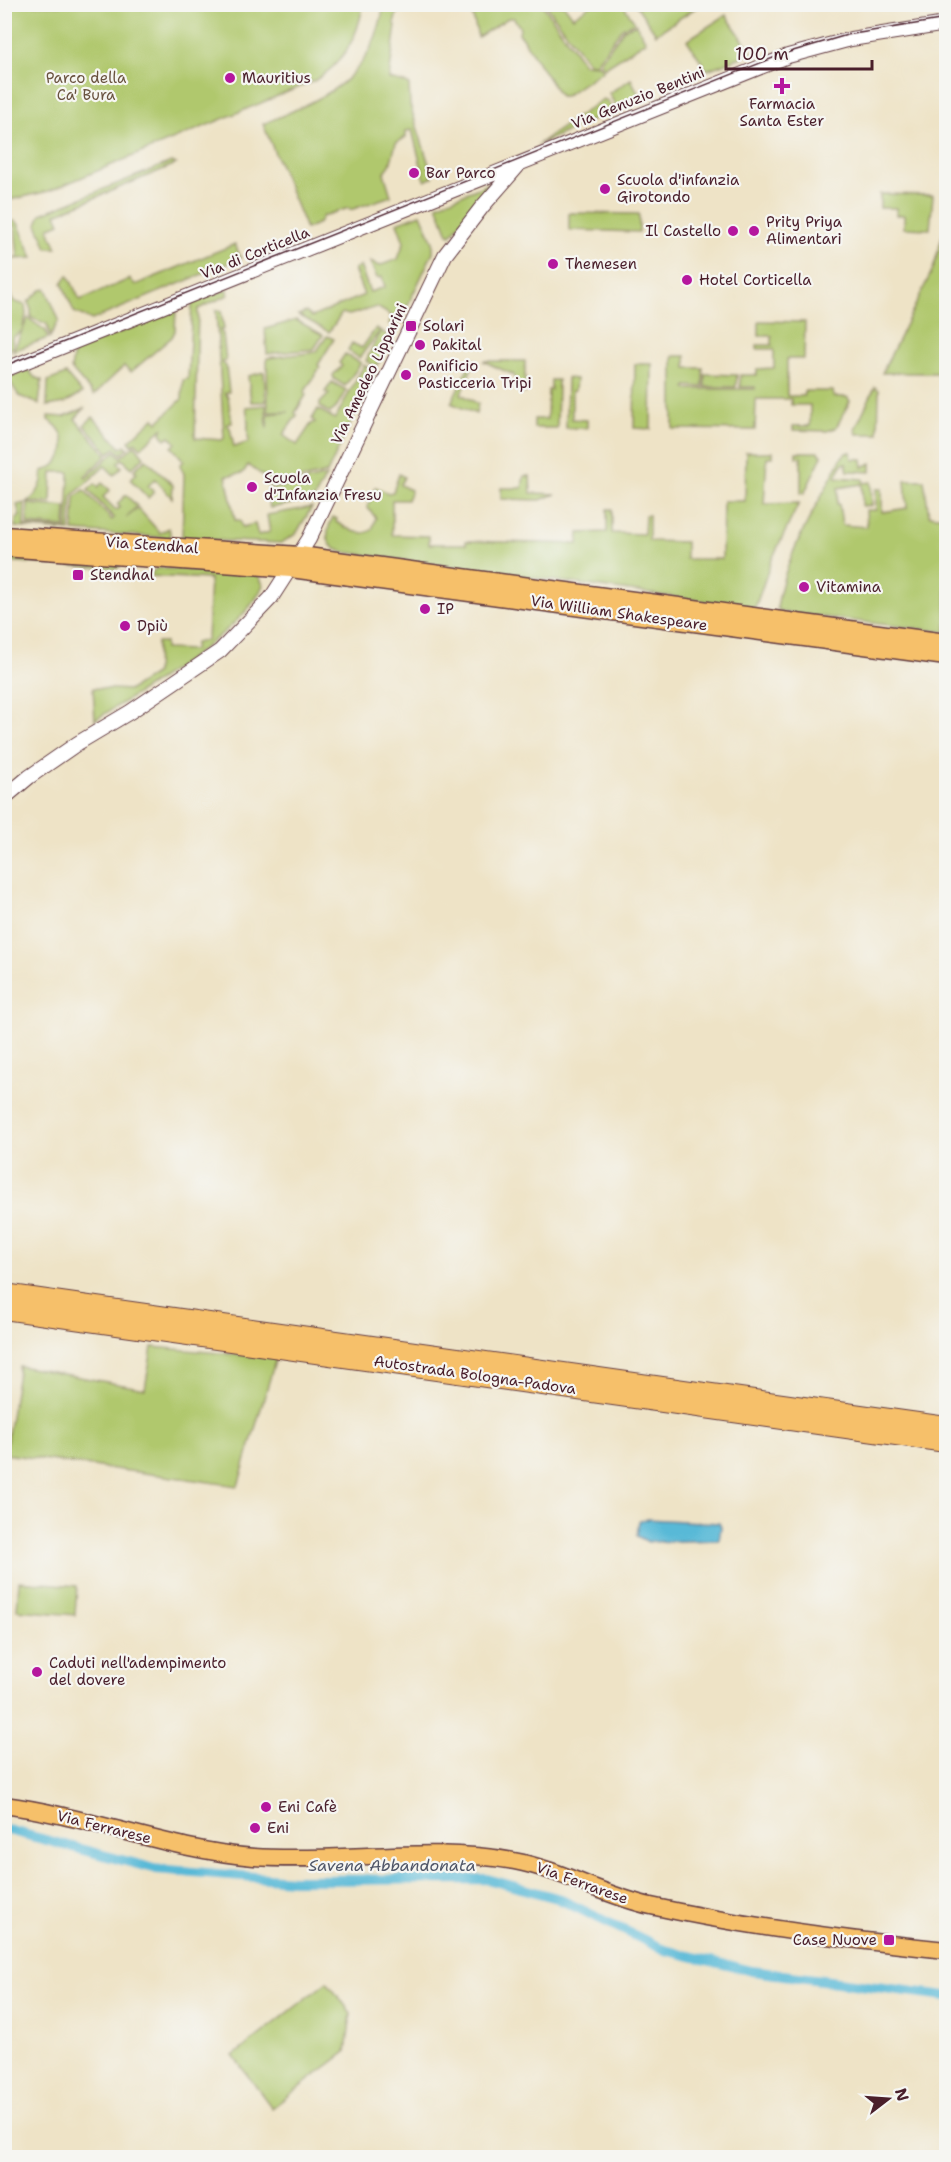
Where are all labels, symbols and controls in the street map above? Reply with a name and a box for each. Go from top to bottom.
scale bar [726,33,872,71]
text: 100 m [735,42,789,66]
street label: Via Genuzio Bentini [568,62,708,134]
park label: Parco della Ca' Bura [46,68,127,105]
place label: Mauritius [242,68,311,88]
marker: Mauritius [223,71,237,85]
marker: Farmacia Santa Ester [775,79,789,93]
place label: Farmacia Santa Ester [740,94,824,131]
place label: Bar Parco [426,163,496,183]
marker: Bar Parco [407,166,421,180]
place label: Scuola d'infanzia Girotondo [617,170,740,207]
marker: Scuola d'infanzia Girotondo [598,182,612,196]
place label: Prity Priya Alimentari [766,212,843,249]
place label: Il Castello [645,221,721,241]
street label: Via di Corticella [197,222,313,284]
marker: Il Castello [726,224,740,238]
marker: Prity Priya Alimentari [747,224,761,238]
place label: Themesen [565,254,637,274]
marker: Themesen [546,257,560,271]
place label: Hotel Corticella [699,270,812,290]
marker: Hotel Corticella [680,273,694,287]
street label: Via Amedeo Lipparini [326,300,412,448]
place label: Solari [423,316,465,336]
marker: Solari [404,319,418,333]
place label: Pakital [432,335,482,355]
marker: Pakital [413,338,427,352]
place label: Panificio Pasticceria Tripi [418,356,532,393]
marker: Panificio Pasticceria Tripi [399,368,413,382]
place label: Scuola d'Infanzia Fresu [264,468,382,505]
marker: Scuola d'Infanzia Fresu [245,480,259,494]
street label: Via Stendhal [105,532,200,558]
place label: Stendhal [90,565,155,585]
marker: Stendhal [71,568,85,582]
place label: Vitamina [816,577,882,597]
marker: Vitamina [797,580,811,594]
street label: Via William Shakespeare [529,591,709,635]
place label: IP [437,599,454,619]
marker: IP [418,602,432,616]
place label: Dpiù [137,616,168,636]
marker: Dpiù [118,619,132,633]
street label: Autostrada Bologna-Padova [373,1351,578,1399]
place label: Caduti nell'adempimento del dovere [49,1653,226,1690]
marker: Caduti nell'adempimento del dovere [30,1665,44,1679]
place label: Eni Cafè [278,1797,337,1817]
marker: Eni Cafè [259,1800,273,1814]
street label: Via Ferrarese [55,1806,153,1848]
place label: Eni [267,1818,289,1838]
marker: Eni [248,1821,262,1835]
water label: Savena Abbandonata [308,1855,476,1876]
street label: Via Ferrarese [533,1857,631,1909]
place label: Case Nuove [793,1930,877,1950]
marker: Case Nuove [882,1933,896,1947]
north arrow [858,2069,918,2129]
text: N [890,2086,914,2104]

